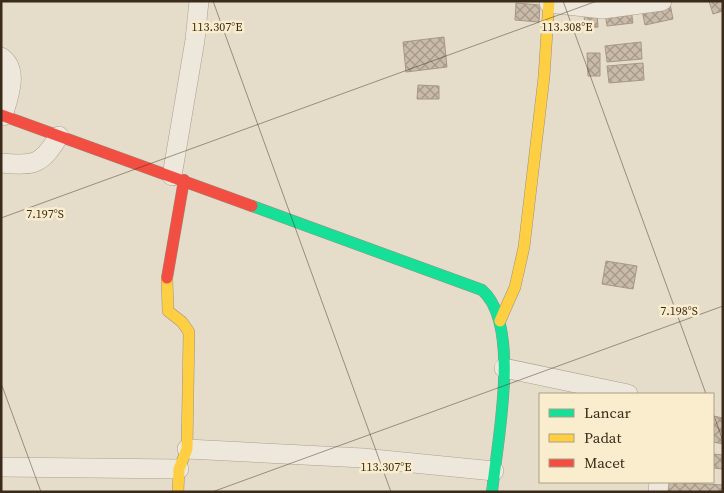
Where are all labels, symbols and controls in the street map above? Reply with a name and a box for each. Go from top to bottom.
text: 113.307°E [192,19,242,35]
text: 113.308°E [542,19,592,35]
text: 7.197°S [26,206,64,222]
text: 7.198°S [660,303,698,319]
legend [539,393,714,483]
text: Lancar [584,402,631,423]
text: Padat [584,427,621,448]
text: Macet [584,452,625,473]
text: 113.307°E [361,459,411,475]

